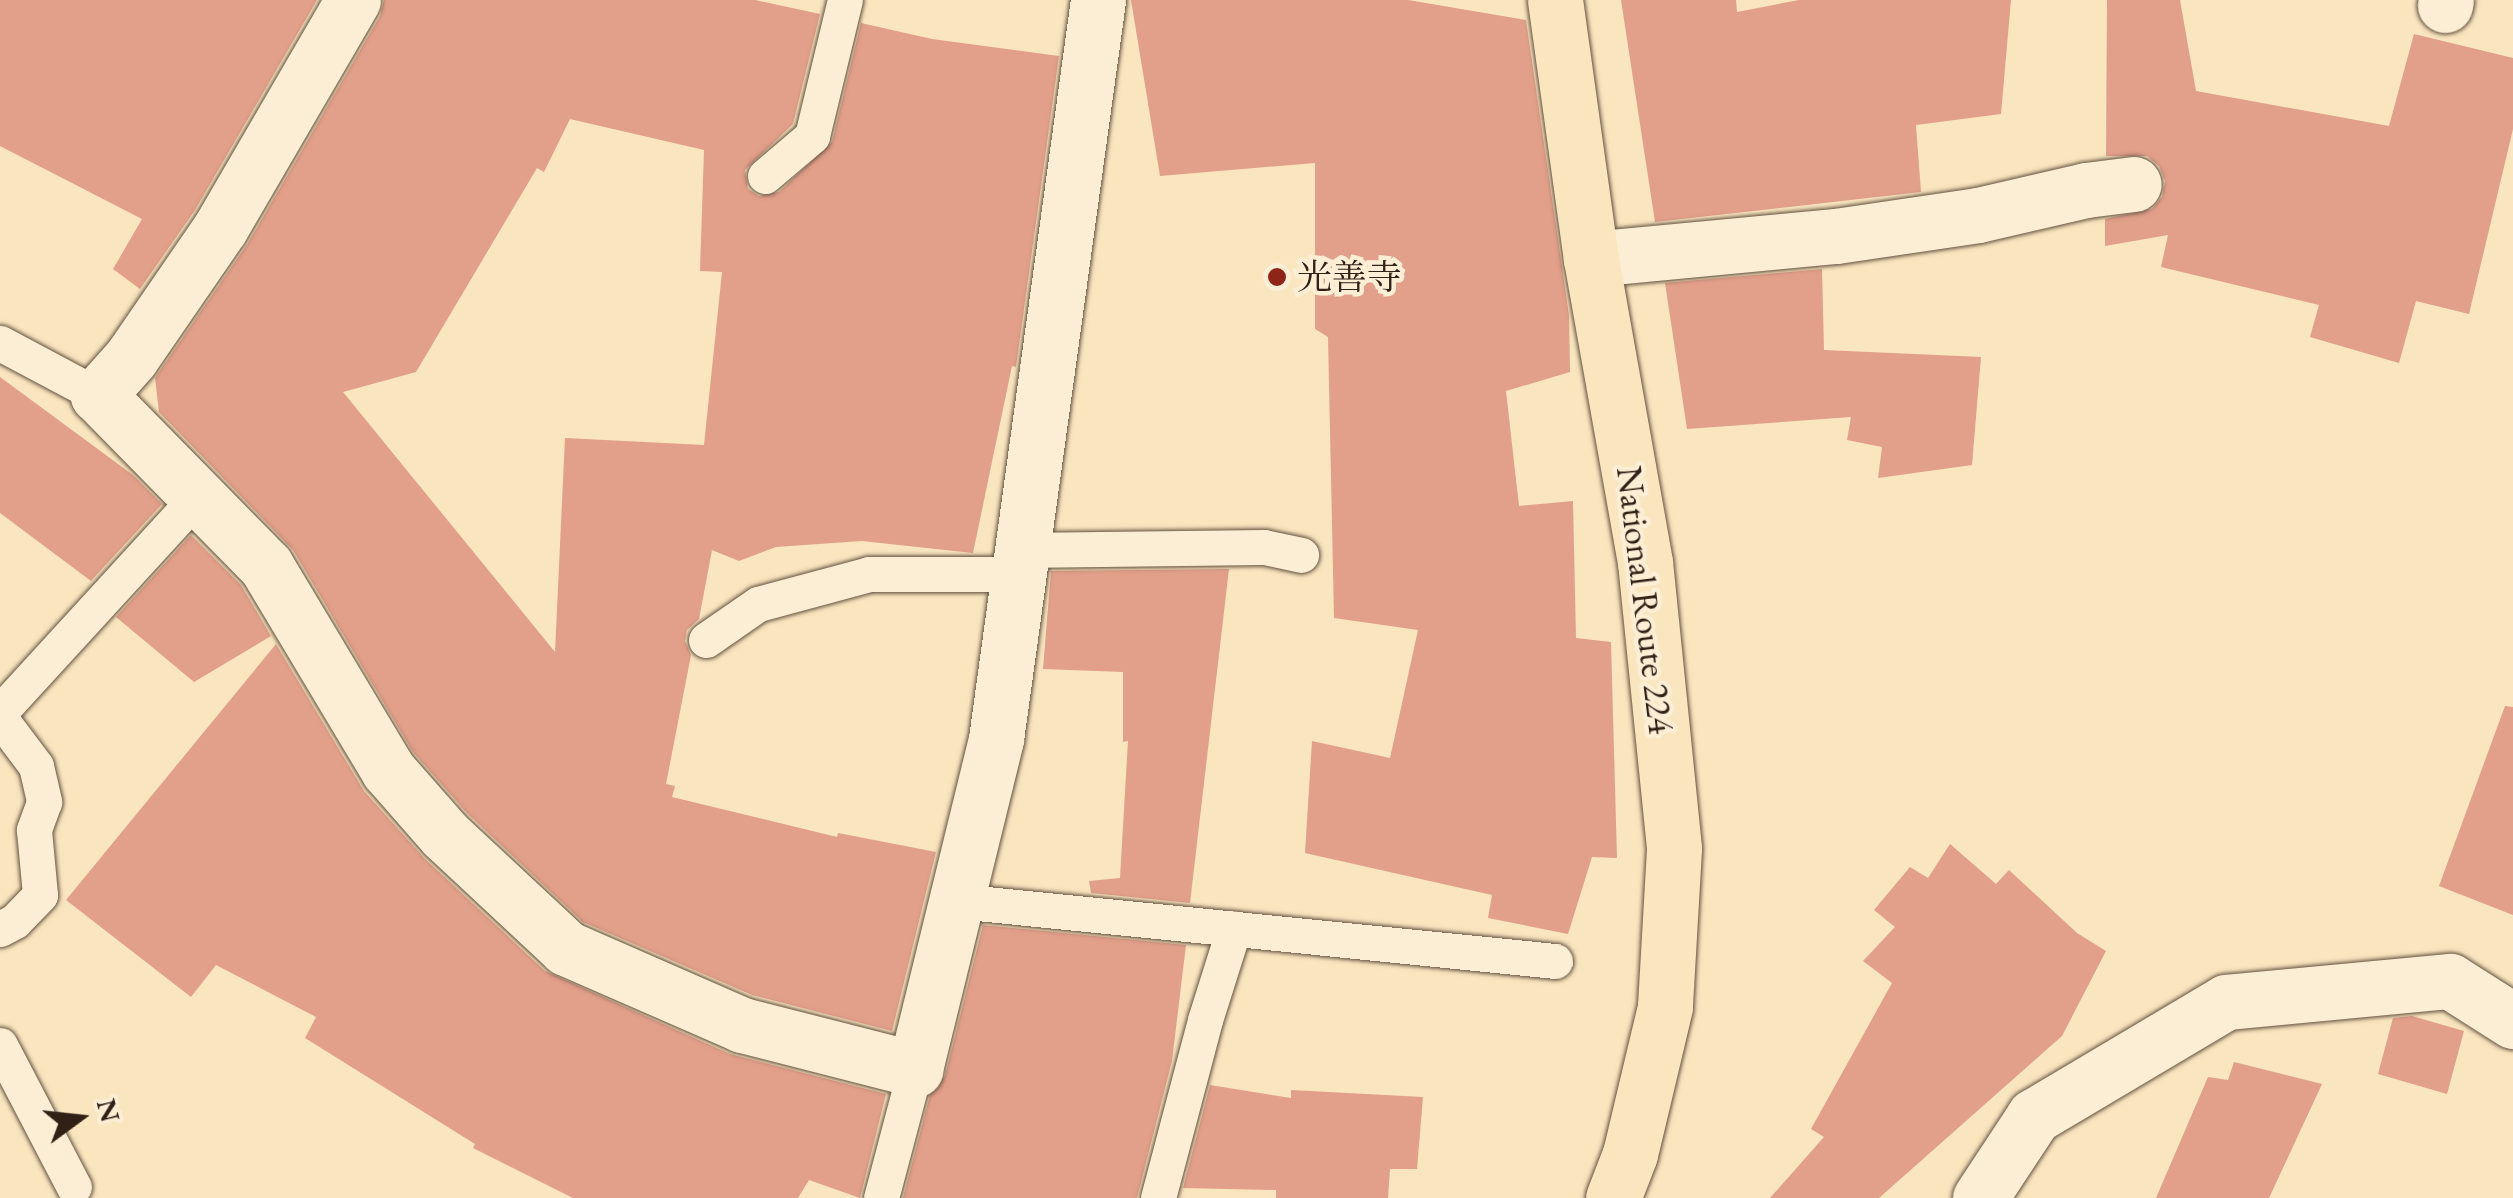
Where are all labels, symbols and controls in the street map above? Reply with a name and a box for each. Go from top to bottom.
place label: 光善寺 [1297,256,1402,298]
marker: 光善寺 [1266,266,1288,288]
street label: National Route 224 [1608,464,1682,736]
north arrow [30,1068,130,1168]
text: N [89,1095,129,1126]

